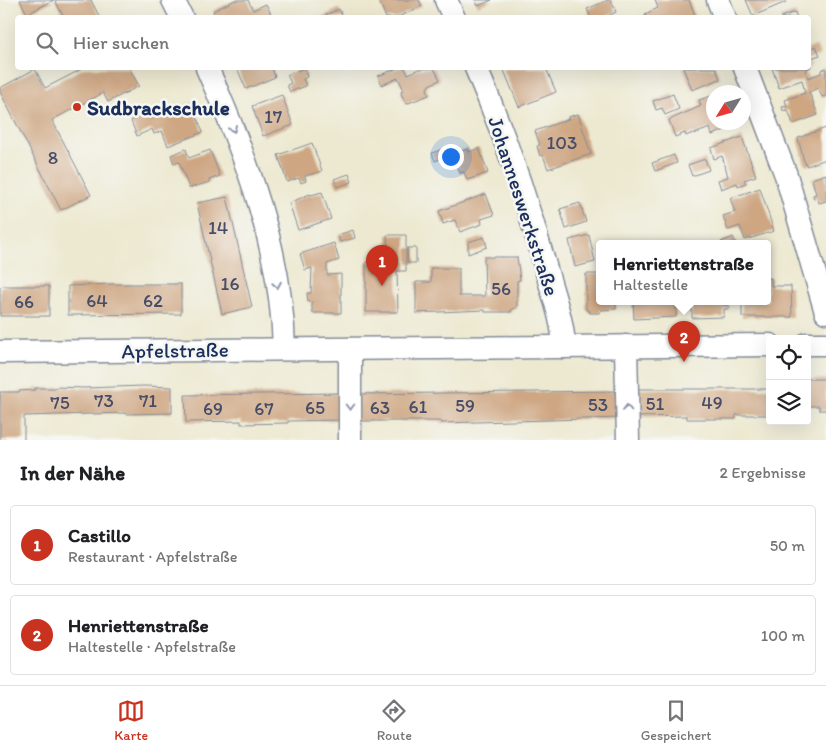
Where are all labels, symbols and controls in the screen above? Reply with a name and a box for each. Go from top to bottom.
search box [15,15,811,70]
icon: search [33,29,61,57]
text: Hier suchen [73,31,169,54]
north arrow [706,85,751,130]
place label: Sudbrackschule [87,95,230,120]
marker: Sudbrackschule [71,101,83,113]
house number: 17 [264,105,282,128]
street label: Johanneswerkstraße [483,113,565,299]
one-way arrow [228,125,238,133]
house number: 103 [547,131,577,154]
your location [438,144,464,170]
house number: 8 [48,146,58,169]
house number: 14 [208,216,228,239]
popup [596,240,771,305]
pin: 1 [366,245,398,286]
text: Henriettenstraße [613,252,754,275]
house number: 16 [221,272,239,295]
text: Haltestelle [613,275,688,294]
house number: 56 [491,277,511,300]
one-way arrow [272,281,282,290]
house number: 64 [86,289,108,312]
house number: 62 [143,289,163,312]
house number: 66 [14,290,34,313]
pin: 2 [668,321,700,362]
map controls [766,335,811,425]
button: locate [766,335,811,380]
street label: Apfelstraße [121,337,229,363]
button: layers [766,380,811,425]
house number: 73 [94,389,114,412]
house number: 71 [139,389,157,412]
house number: 75 [50,391,70,414]
house number: 49 [701,391,723,414]
house number: 51 [646,392,665,415]
house number: 53 [588,393,608,416]
house number: 59 [455,394,475,417]
house number: 61 [409,395,428,418]
house number: 65 [305,396,325,419]
house number: 63 [370,396,390,419]
house number: 69 [203,397,223,420]
house number: 67 [254,397,274,420]
one-way arrow [622,403,632,411]
one-way arrow [345,404,355,412]
text: In der Nähe [20,460,125,485]
text: 2 Ergebnisse [720,463,806,482]
text: Castillo [68,524,131,547]
text: 1 [33,536,41,555]
text: 50 m [770,536,805,555]
text: Restaurant · Apfelstraße [68,547,238,566]
text: Henriettenstraße [68,614,209,637]
text: 2 [33,626,41,645]
text: 100 m [761,626,805,645]
text: Haltestelle · Apfelstraße [68,637,236,656]
tab: Karte [114,697,148,744]
tab: Route [377,697,412,744]
tab: Gespeichert [641,697,712,744]

